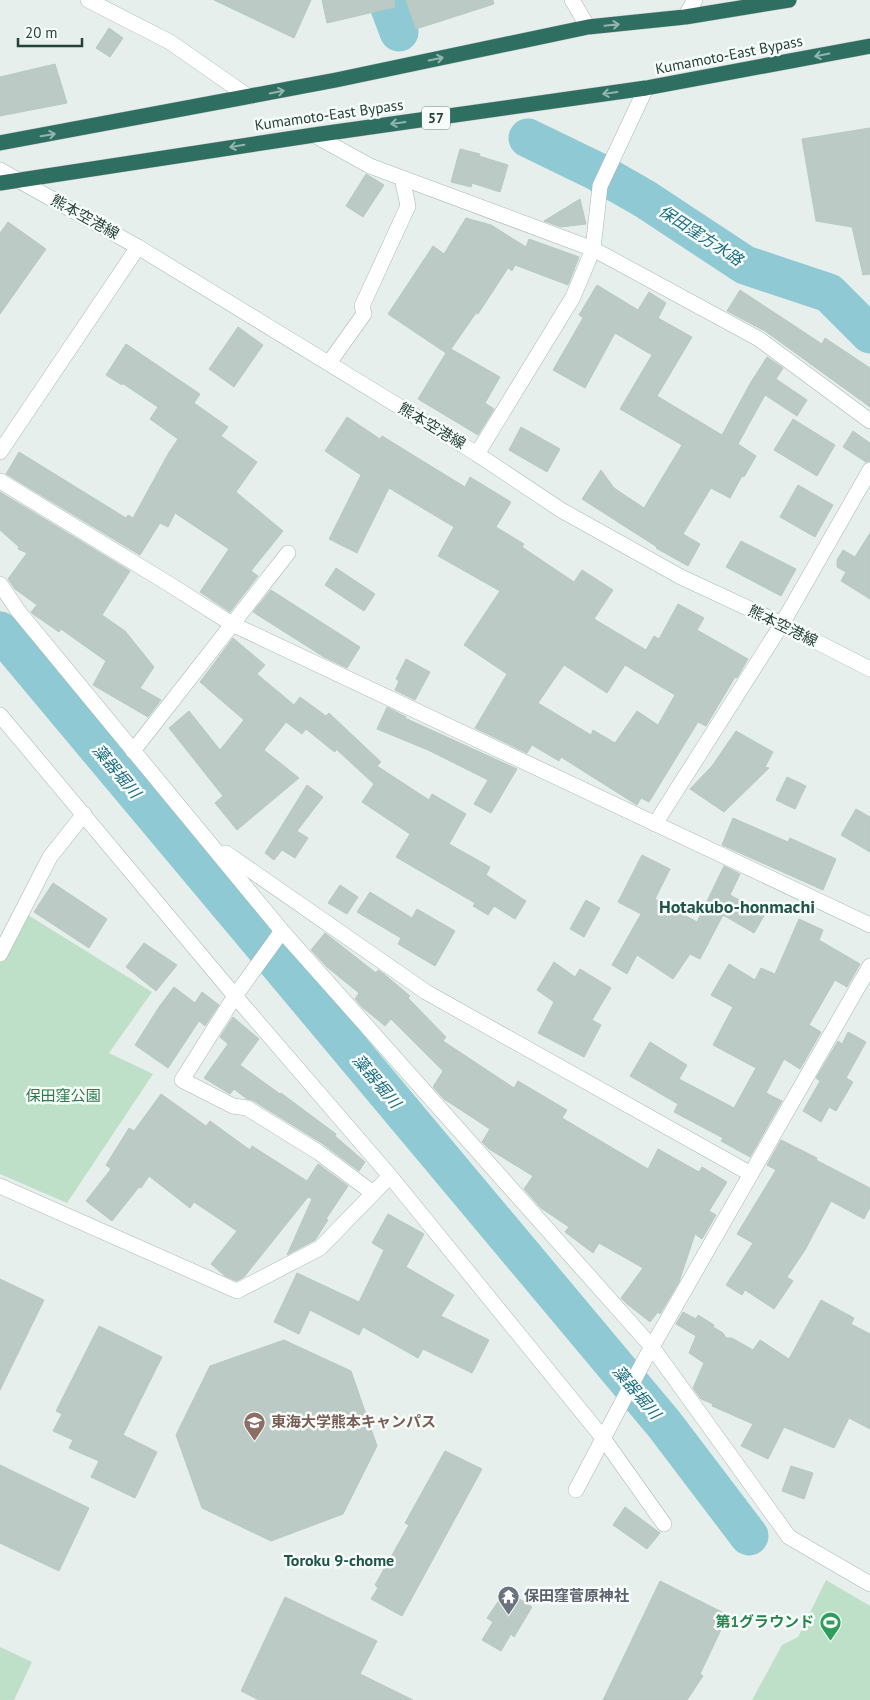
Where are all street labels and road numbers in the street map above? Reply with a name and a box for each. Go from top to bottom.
street label: Kumamoto-East Bypass [654,31,804,78]
street label: Kumamoto-East Bypass [253,95,404,134]
road number: 57 [422,106,450,130]
street label: 熊本空港線 [48,190,123,243]
street label: 熊本空港線 [395,398,469,453]
street label: 熊本空港線 [745,601,821,651]

